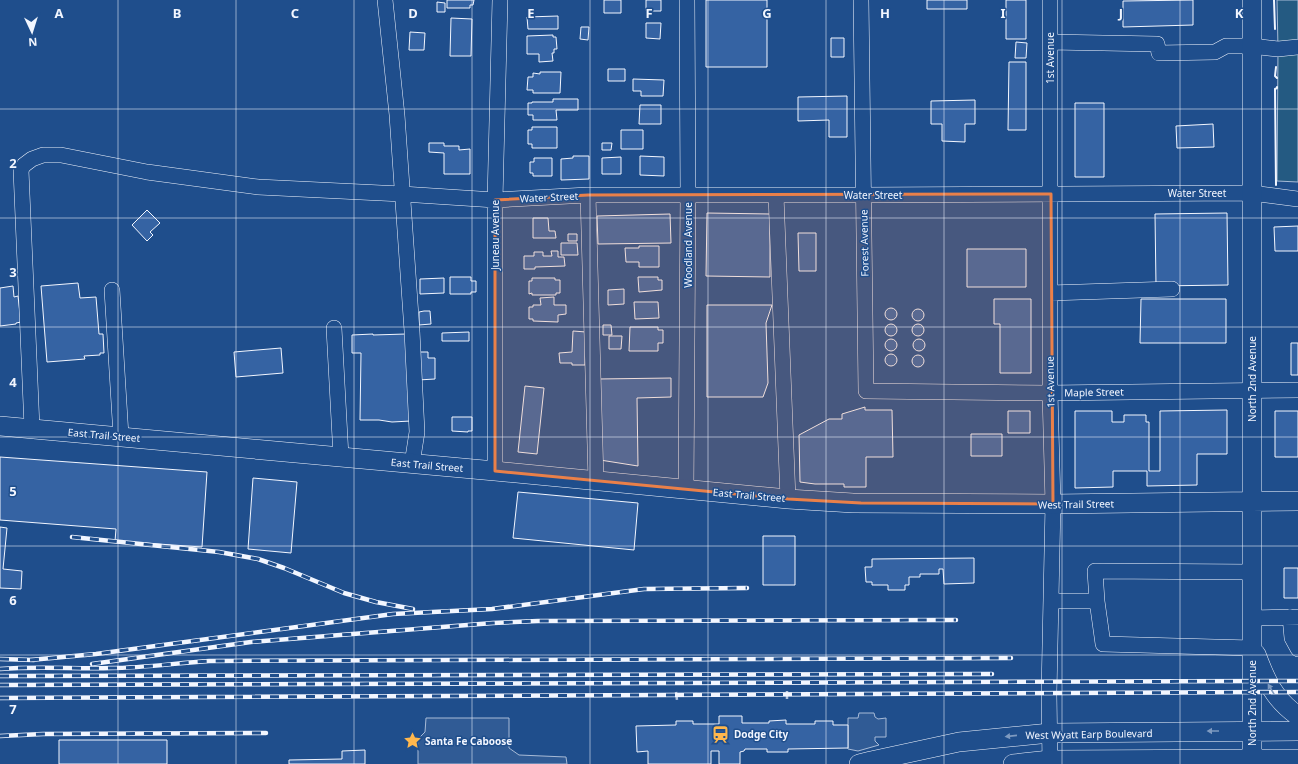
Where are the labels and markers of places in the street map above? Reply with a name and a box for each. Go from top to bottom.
station icon: Dodge City [711,724,731,744]
place label: Dodge City [734,727,789,741]
place icon: Santa Fe Caboose [402,731,422,751]
place label: Santa Fe Caboose [425,734,512,748]

